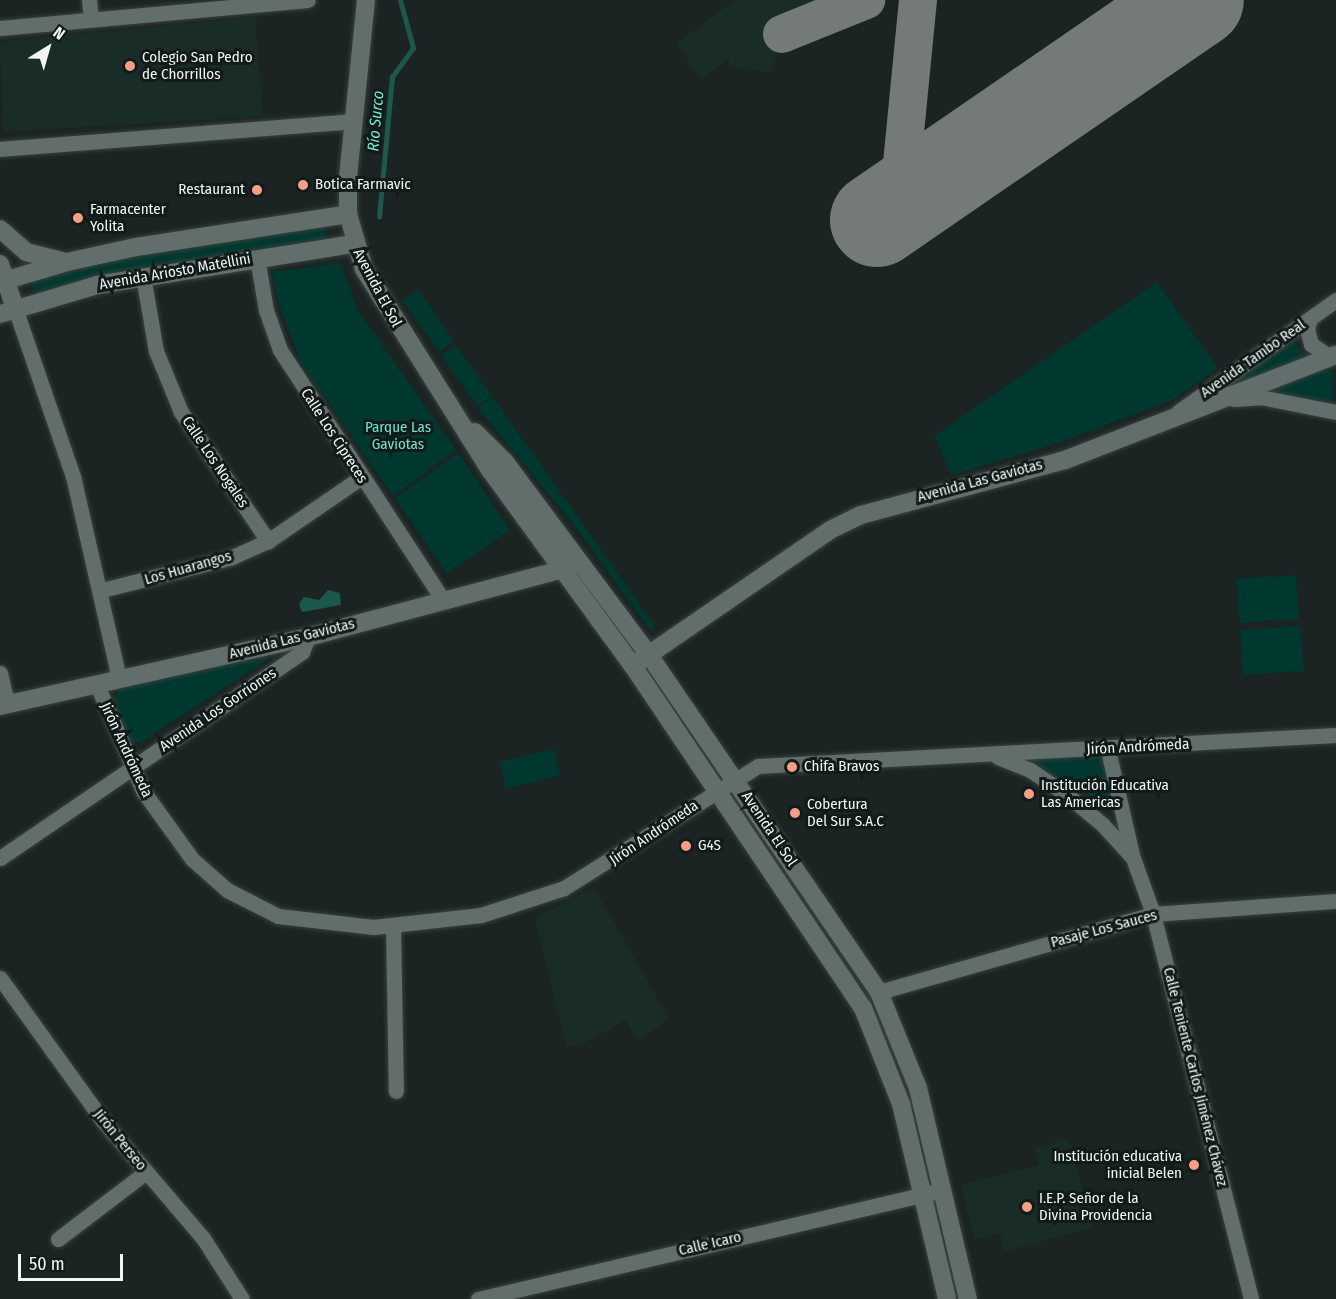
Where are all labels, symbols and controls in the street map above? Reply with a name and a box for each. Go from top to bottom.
north arrow [18,18,78,78]
text: N [50,23,69,44]
place label: Colegio San Pedro de Chorrillos [142,48,253,83]
marker: Colegio San Pedro de Chorrillos [123,59,137,73]
water label: Río Surco [364,90,388,152]
place label: Botica Farmavic [315,176,411,194]
marker: Botica Farmavic [296,178,310,192]
place label: Restaurant [178,181,245,199]
marker: Restaurant [250,183,264,197]
place label: Farmacenter Yolita [90,200,166,235]
marker: Farmacenter Yolita [71,211,85,225]
street label: Avenida El Sol [349,246,405,330]
street label: Avenida Ariosto Matellini [98,250,252,294]
street label: Avenida Tambo Real [1197,316,1309,402]
street label: Calle Los Cipreces [297,385,371,487]
street label: Calle Los Nogales [178,413,252,511]
park label: Parque Las Gaviotas [365,418,431,453]
street label: Avenida Las Gaviotas [915,456,1045,506]
street label: Los Huarangos [142,547,234,589]
street label: Avenida Las Gaviotas [227,615,357,663]
street label: Avenida Los Gorriones [156,664,280,756]
street label: Jirón Andrómeda [96,700,156,800]
street label: Jirón Andrómeda [1086,735,1190,759]
place label: Chifa Bravos [804,758,879,776]
marker: Chifa Bravos [785,760,799,774]
place label: Institución Educativa Las Americas [1041,776,1169,811]
marker: Institución Educativa Las Americas [1022,787,1036,801]
street label: Avenida El Sol [737,788,801,870]
place label: Cobertura Del Sur S.A.C [807,795,884,830]
street label: Jirón Andrómeda [606,797,702,869]
marker: Cobertura Del Sur S.A.C [788,806,802,820]
place label: G4S [698,837,721,855]
marker: G4S [679,839,693,853]
street label: Pasaje Los Sauces [1049,906,1159,952]
street label: Calle Teniente Carlos Jiménez Chávez [1159,966,1231,1188]
street label: Jirón Perseo [90,1106,150,1174]
place label: Institución educativa inicial Belen [1053,1147,1182,1182]
marker: Institución educativa inicial Belen [1187,1158,1201,1172]
place label: I.E.P. Señor de la Divina Providencia [1039,1189,1152,1224]
marker: I.E.P. Señor de la Divina Providencia [1020,1200,1034,1214]
street label: Calle Icaro [677,1228,743,1260]
scale bar [21,1242,126,1280]
text: 50 m [29,1253,65,1275]

